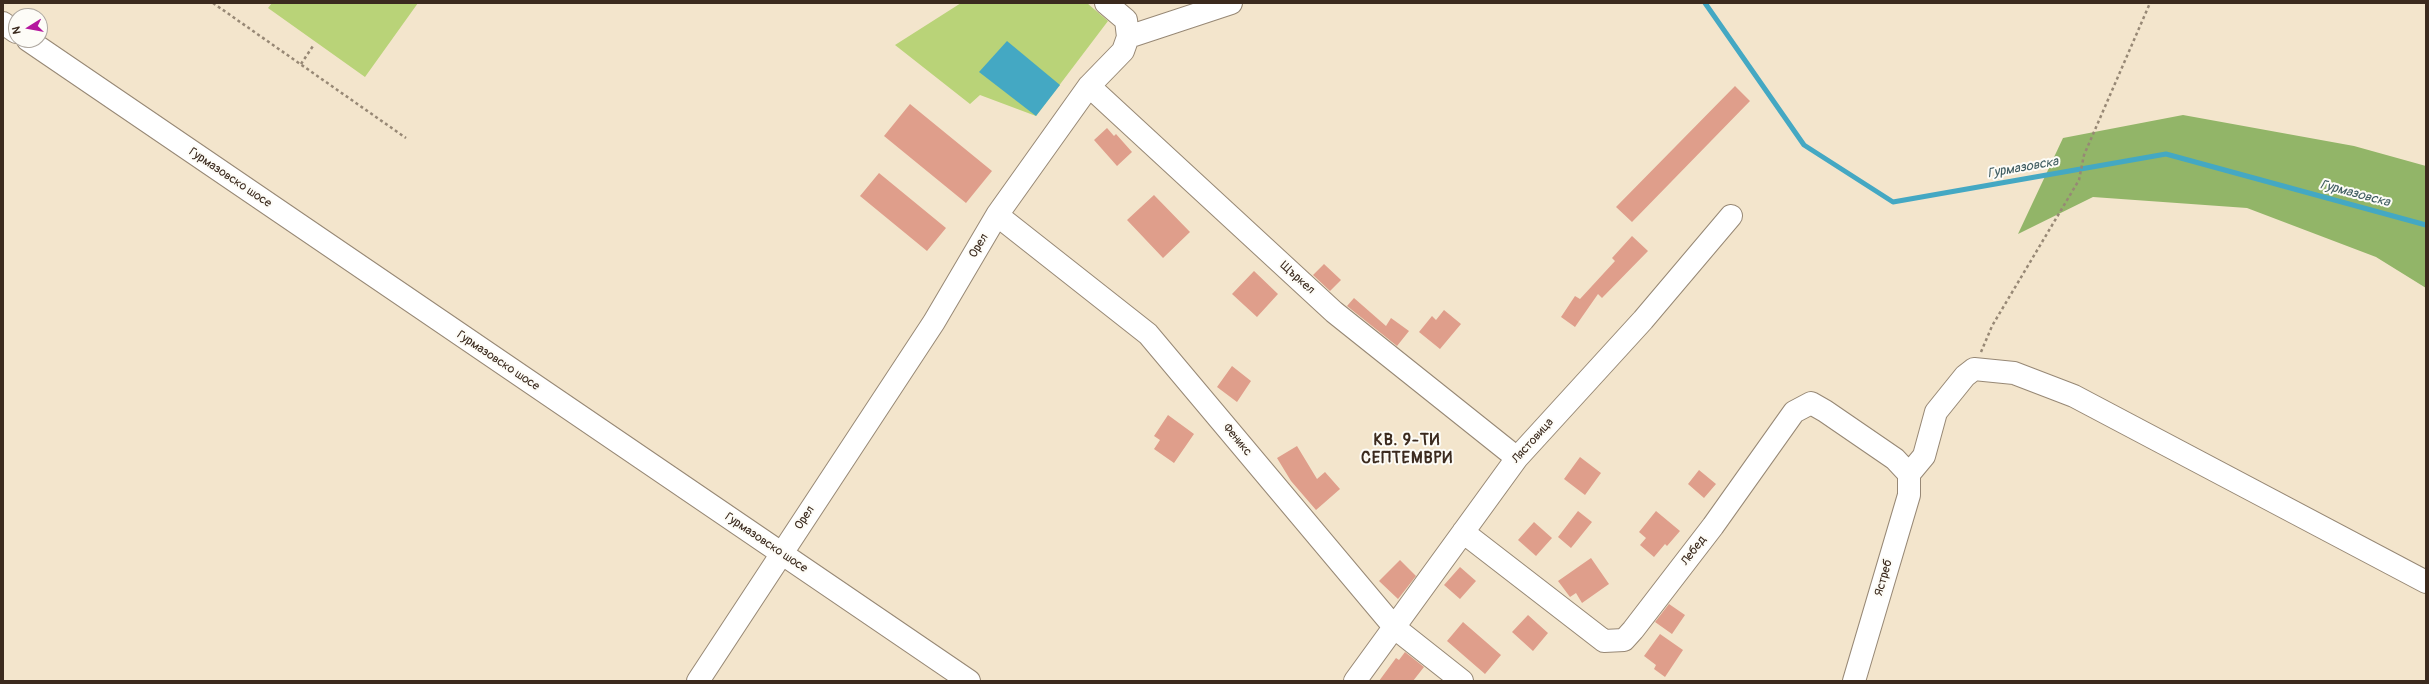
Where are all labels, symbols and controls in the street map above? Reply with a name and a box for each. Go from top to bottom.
north arrow [8,8,48,48]
text: N [10,25,24,35]
street label: Гурмазовско шосе [186,145,274,211]
water label: Гурмазовска [1986,154,2060,182]
water label: Гурмазовска [2318,177,2392,211]
street label: Орел [966,231,992,261]
street label: Щъркел [1277,259,1317,297]
street label: Гурмазовско шосе [454,328,542,394]
street label: Лястовица [1509,416,1557,466]
street label: Феникс [1219,421,1255,459]
district label: КВ. 9-ТИ СЕПТЕМВРИ [1361,431,1453,469]
street label: Орел [792,503,818,533]
street label: Гурмазовско шосе [722,510,810,576]
street label: Лебед [1678,533,1710,569]
street label: Ястреб [1872,558,1896,598]

